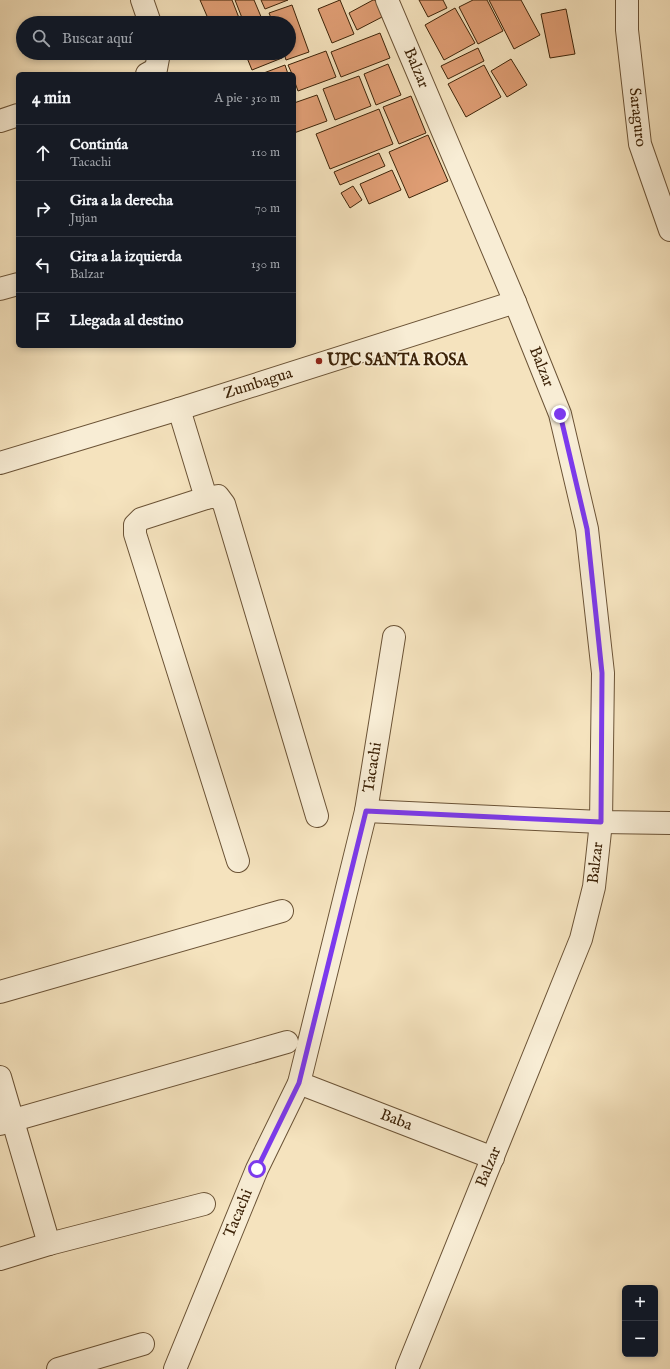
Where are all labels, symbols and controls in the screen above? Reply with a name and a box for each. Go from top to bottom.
search box [16,16,296,60]
icon: search [30,27,52,49]
text: Buscar aquí [62,29,132,48]
street label: Balzar [398,45,433,92]
street label: Saraguro [624,87,650,148]
text: 4 min [32,88,71,109]
text: A pie · 310 m [215,90,280,107]
text: Continúa [70,135,128,154]
icon: ahead [32,142,54,164]
text: 110 m [251,144,280,161]
text: Tacachi [70,154,111,171]
text: Gira a la derecha [70,191,173,210]
icon: right [32,198,54,220]
text: 70 m [255,200,280,217]
text: Jujan [70,210,97,227]
text: Gira a la izquierda [70,247,182,266]
icon: left [32,254,54,276]
text: 130 m [251,256,280,273]
text: Balzar [70,266,104,283]
icon: arrive [32,310,54,332]
text: Llegada al destino [70,311,183,330]
street label: Balzar [524,344,558,390]
place label: UPC SANTA ROSA [326,351,468,371]
marker: UPC SANTA ROSA [314,356,324,366]
street label: Zumbagua [221,363,295,404]
route end [551,405,569,423]
street label: Tacachi [359,741,387,794]
street label: Balzar [584,841,609,885]
street label: Baba [377,1105,415,1136]
street label: Balzar [472,1144,506,1190]
route start [248,1160,266,1178]
street label: Tacachi [220,1186,258,1241]
map controls [622,1285,658,1357]
button: + [622,1285,658,1321]
button: − [622,1321,658,1357]

